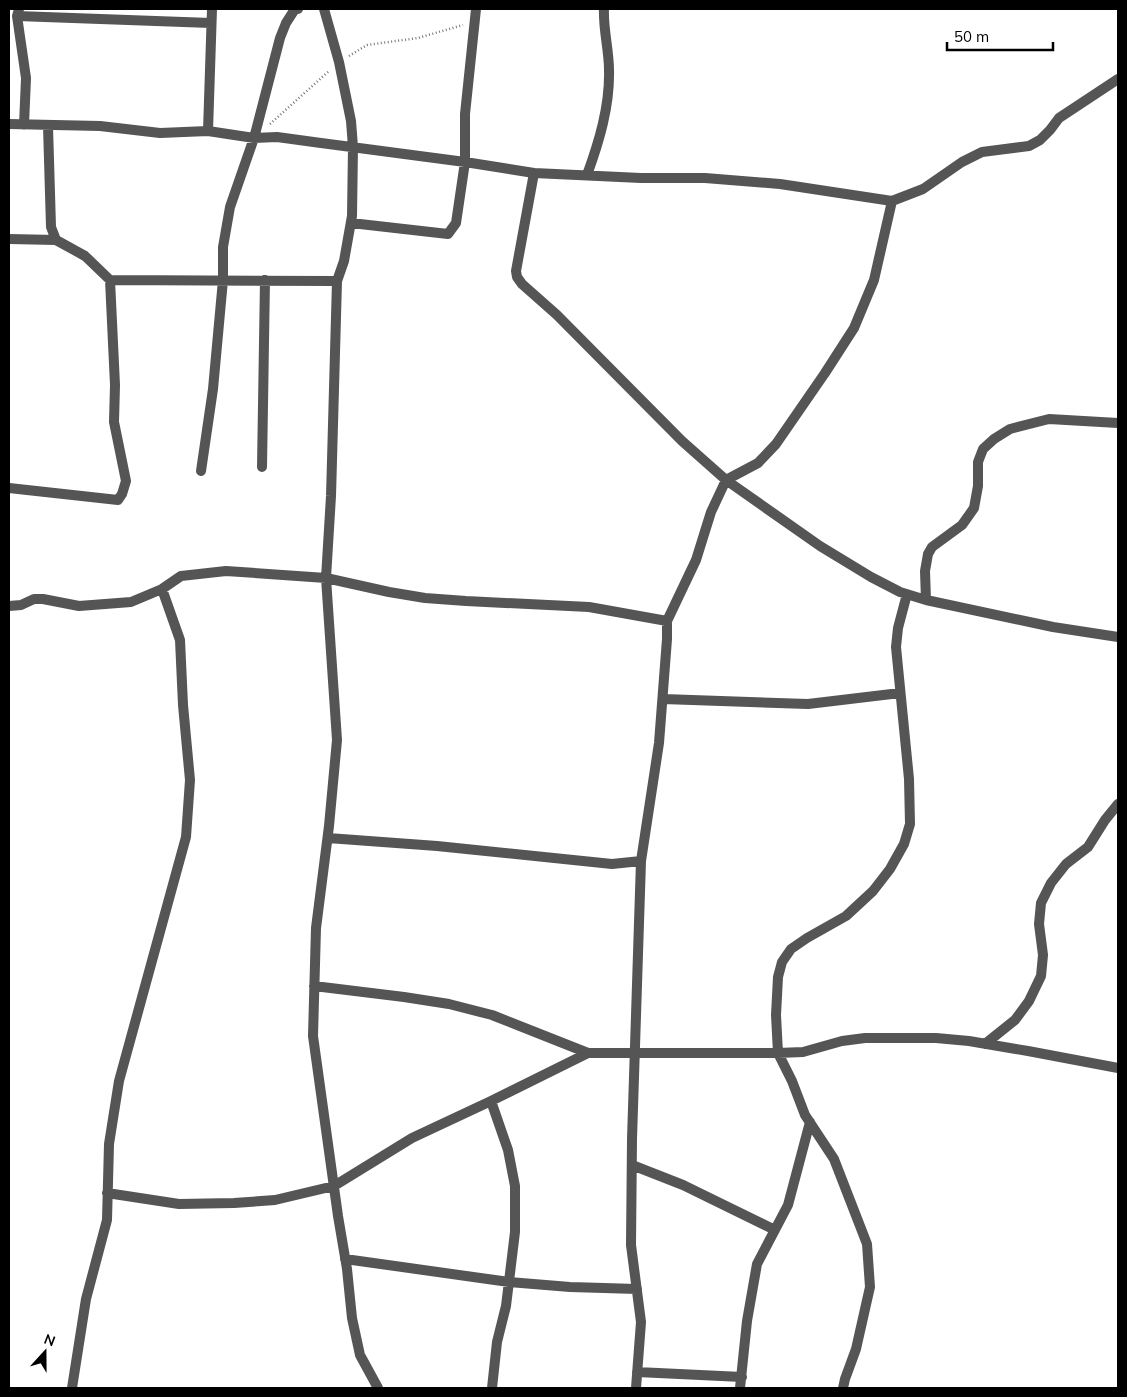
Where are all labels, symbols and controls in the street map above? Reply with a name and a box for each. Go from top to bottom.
scale bar [947,20,1053,52]
text: 50 m [954,27,989,46]
north arrow [20,1327,70,1377]
text: N [41,1330,58,1350]

